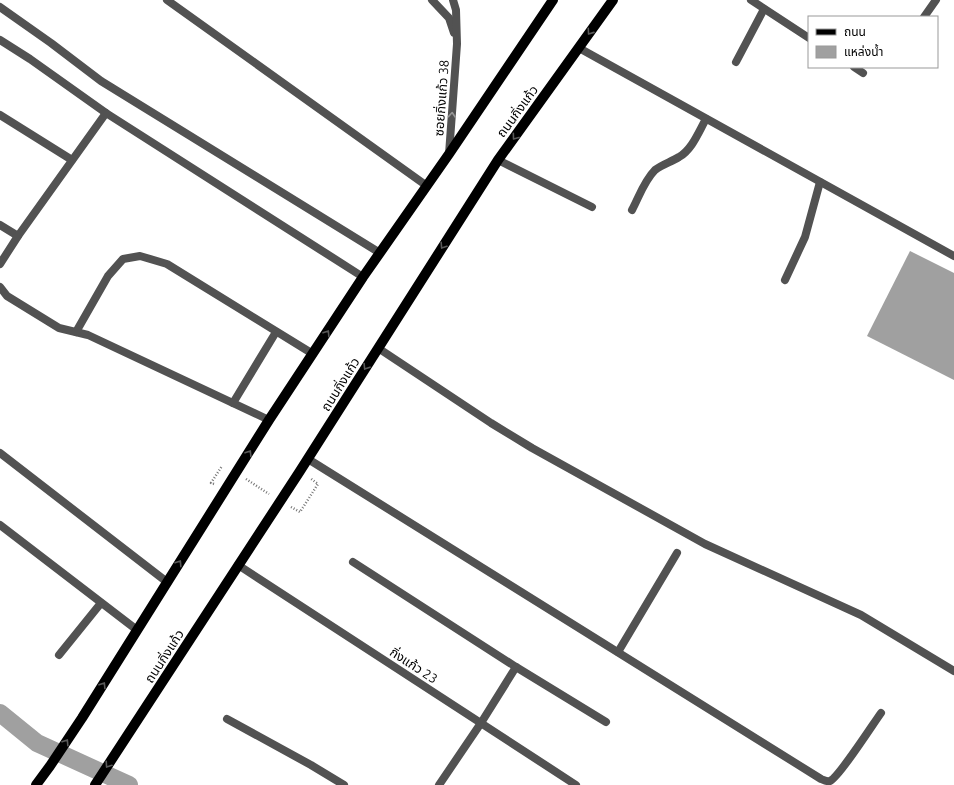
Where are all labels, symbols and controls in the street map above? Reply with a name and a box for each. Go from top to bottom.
legend [808,16,938,68]
text: ถนน [844,25,866,38]
one-way arrow [588,27,595,34]
text: แหล่งน้ำ [844,43,883,58]
street label: ซอยกิ่งแก้ว 38 [430,59,451,137]
street label: ถนนกิ่งแก้ว [493,82,540,139]
one-way arrow [448,112,457,118]
one-way arrow [513,133,520,140]
one-way arrow [441,242,448,249]
one-way arrow [322,330,329,337]
street label: ถนนกิ่งแก้ว [317,354,362,413]
one-way arrow [364,363,371,370]
one-way arrow [244,450,252,457]
one-way arrow [175,560,182,567]
street label: ถนนกิ่งแก้ว [141,626,186,685]
street label: กิ่งแก้ว 23 [388,643,441,686]
one-way arrow [98,682,105,689]
one-way arrow [61,739,69,746]
one-way arrow [105,761,113,768]

